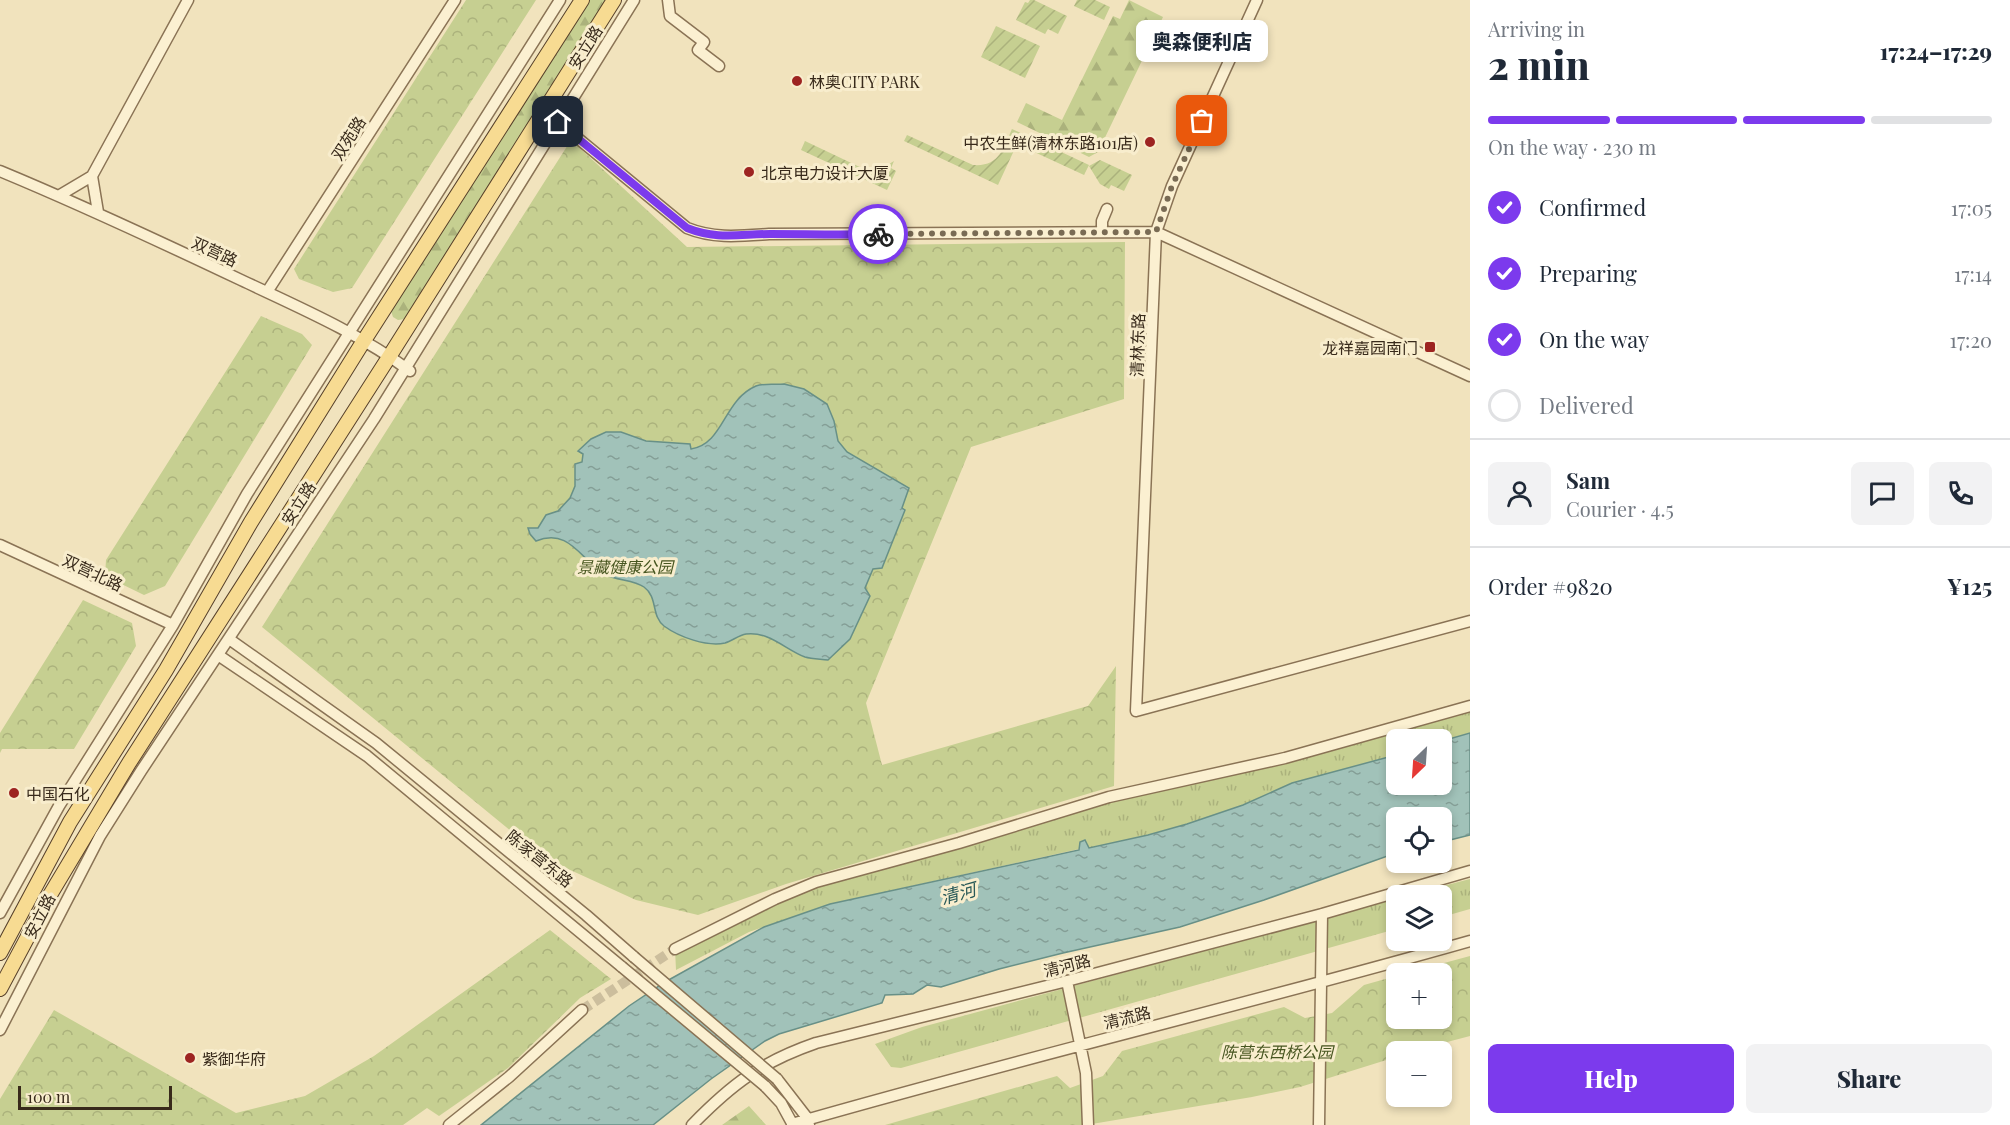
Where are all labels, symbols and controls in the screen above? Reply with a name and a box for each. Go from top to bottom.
text: Arriving in [1488,15,1585,42]
callout: 奥森便利店 [1136,19,1268,61]
street label: 安立路 [563,21,607,73]
text: 奥森便利店 [1152,27,1252,54]
text: 17:24–17:29 [1880,36,1992,66]
text: 2 min [1488,38,1590,90]
place label: 林奥CITY PARK [809,71,920,92]
marker: 林奥CITY PARK [790,74,804,88]
pin [1176,95,1227,146]
pin [532,96,583,147]
icon: bag [1185,104,1218,137]
icon: home [541,105,574,138]
street label: 双苑路 [326,112,370,164]
place label: 中农生鲜(清林东路101店) [963,132,1138,153]
text: On the way · 230 m [1488,133,1656,160]
marker: 中农生鲜(清林东路101店) [1143,135,1157,149]
place label: 北京电力设计大厦 [761,162,889,183]
marker: 北京电力设计大厦 [742,165,756,179]
icon: check [1488,191,1521,224]
text: Confirmed [1539,192,1646,222]
text: 17:05 [1951,194,1992,221]
courier [848,204,908,264]
icon: bike [862,218,895,251]
street label: 双营路 [189,231,241,271]
icon: check [1488,257,1521,290]
text: Preparing [1539,258,1637,288]
text: 17:14 [1954,260,1992,287]
street label: 清林东路 [1125,313,1149,377]
icon: check [1488,323,1521,356]
text: On the way [1539,324,1649,354]
text: 17:20 [1950,326,1992,353]
place label: 龙祥嘉园南门 [1322,337,1418,358]
marker: 龙祥嘉园南门 [1423,340,1437,354]
text: Delivered [1539,390,1634,420]
button: person [1488,462,1551,525]
button: chat [1851,462,1914,525]
button: phone [1929,462,1992,525]
text: Sam [1566,465,1610,495]
street label: 安立路 [276,477,320,529]
text: Courier · 4.5 [1566,495,1674,522]
street label: 双营北路 [60,549,126,595]
park label: 景藏健康公园 [577,556,675,577]
text: Order #9820 [1488,571,1613,601]
text: ¥125 [1947,571,1992,601]
north arrow [1386,729,1452,795]
map controls [1386,729,1452,1107]
place label: 中国石化 [26,783,90,804]
marker: 中国石化 [7,786,21,800]
button: locate [1386,807,1452,873]
street label: 陈家营东路 [502,825,578,891]
water label: 清河 [938,876,981,909]
button: layers [1386,885,1452,951]
street label: 安立路 [19,890,59,942]
street label: 清河路 [1041,949,1093,981]
button: + [1386,963,1452,1029]
street label: 清流路 [1101,1001,1153,1033]
park label: 陈营东西桥公园 [1221,1041,1335,1062]
button: − [1386,1041,1452,1107]
button: Help [1488,1044,1734,1113]
button: Share [1746,1044,1992,1113]
place label: 紫御华府 [202,1048,266,1069]
marker: 紫御华府 [183,1051,197,1065]
scale bar [18,1083,172,1110]
text: 100 m [27,1086,70,1107]

